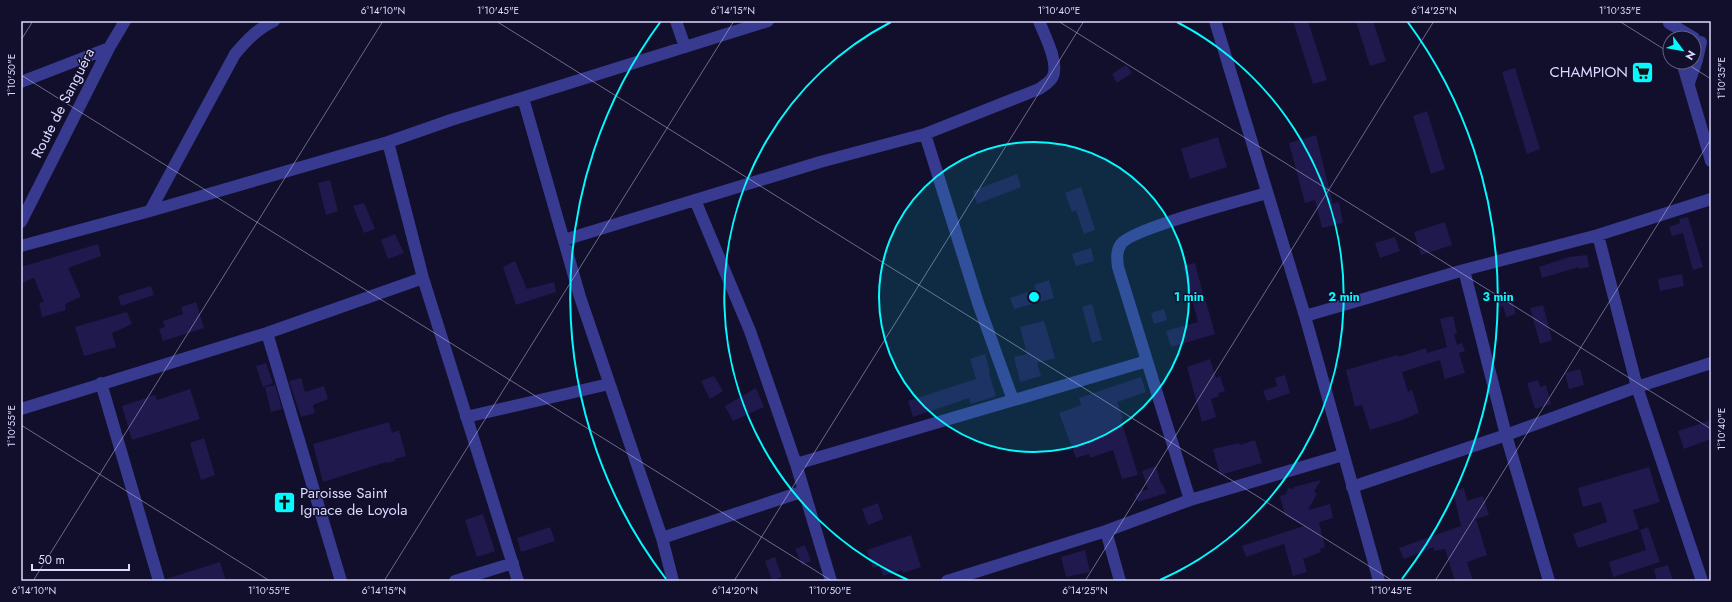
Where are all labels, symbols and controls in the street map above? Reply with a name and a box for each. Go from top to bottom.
text: 6°14'10"N [361,3,405,18]
text: 1°10'45"E [477,3,519,18]
text: 6°14'15"N [711,3,755,18]
text: 1°10'40"E [1038,3,1080,18]
text: 6°14'25"N [1411,3,1457,18]
text: 1°10'35"E [1599,3,1641,18]
north arrow [1662,30,1702,70]
street label: Route de Sanguéra [26,44,100,162]
text: N [1681,47,1700,63]
text: 1°10'50"E [4,54,19,96]
text: 1°10'35"E [1714,57,1729,99]
supermarket icon: CHAMPION [1630,59,1656,85]
place label: CHAMPION [1550,61,1628,83]
text: 1 min [1174,288,1204,306]
text: 2 min [1328,288,1360,306]
text: 3 min [1482,288,1514,306]
centre of rings [1027,290,1041,304]
text: 1°10'55"E [4,405,19,447]
text: 1°10'40"E [1714,408,1729,450]
place label: Paroisse Saint Ignace de Loyola [300,482,407,521]
church icon: Paroisse Saint Ignace de Loyola [272,489,298,515]
scale bar [32,546,129,572]
text: 50 m [38,551,65,569]
text: 6°14'10"N [12,583,56,598]
text: 1°10'55"E [248,583,290,598]
text: 6°14'15"N [362,583,406,598]
text: 6°14'20"N [712,583,758,598]
text: 1°10'50"E [809,583,851,598]
text: 6°14'25"N [1062,583,1108,598]
text: 1°10'45"E [1370,583,1412,598]

